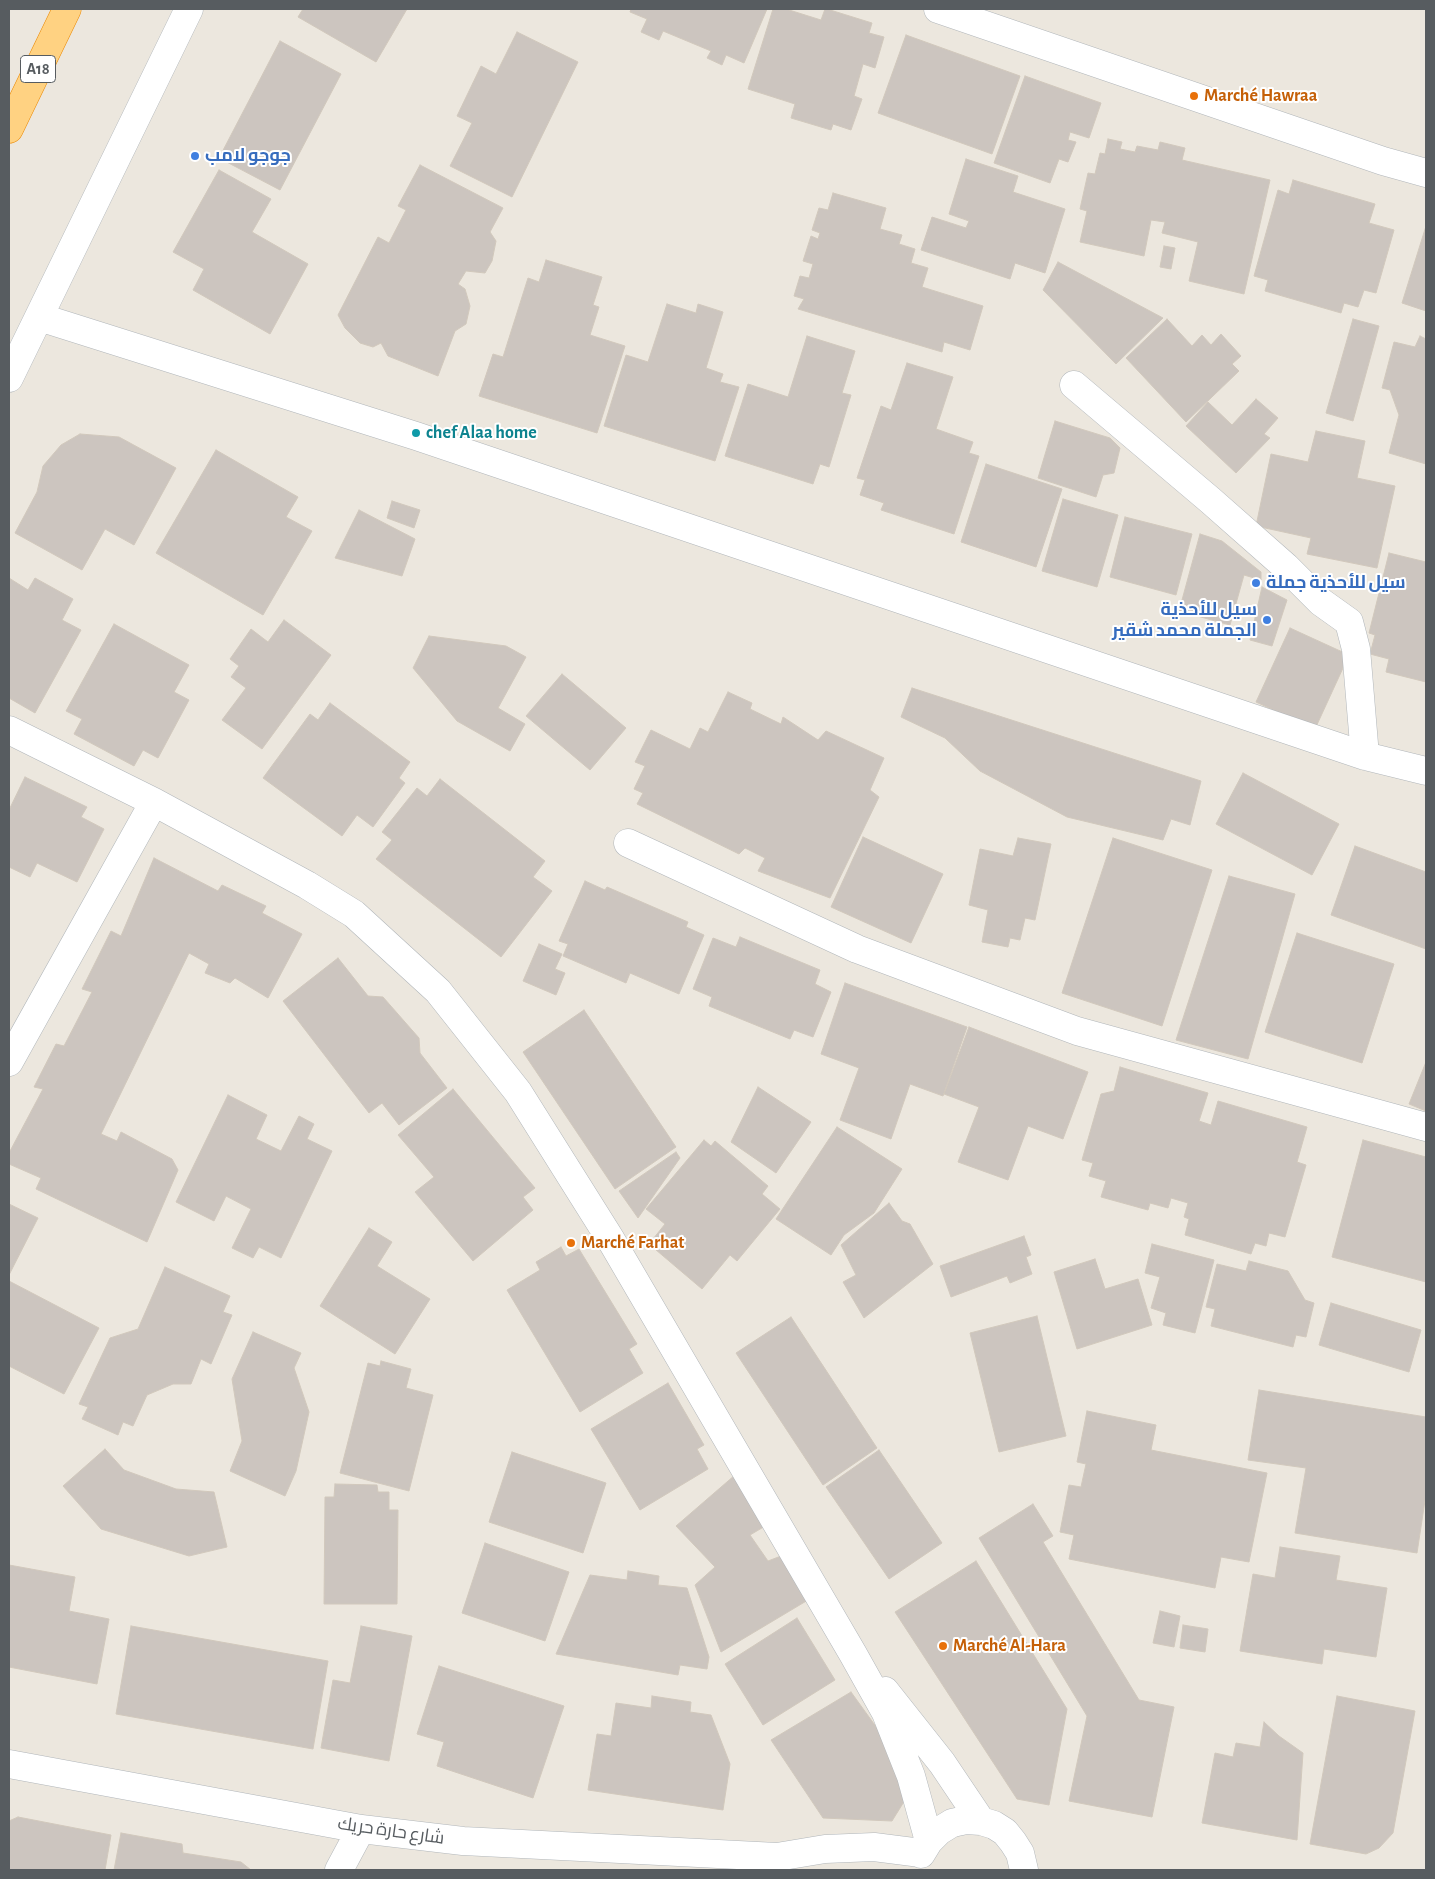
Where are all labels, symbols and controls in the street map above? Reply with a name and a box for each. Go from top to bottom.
road number: A18 [20,56,56,82]
place label: Marché Hawraa [1204,85,1317,107]
marker: Marché Hawraa [1188,90,1200,102]
place label: جوجو لامب [205,145,291,167]
marker: جوجو لامب [189,150,201,162]
place label: chef Alaa home [426,422,537,444]
marker: chef Alaa home [410,427,422,439]
place label: سيل للأحذية جملة [1266,572,1406,594]
marker: سيل للأحذية جملة [1250,577,1262,589]
place label: سيل للأحذية الجملة محمد شقير [1112,599,1257,642]
marker: سيل للأحذية الجملة محمد شقير [1261,614,1273,626]
place label: Marché Farhat [581,1232,684,1254]
marker: Marché Farhat [565,1237,577,1249]
place label: Marché Al-Hara [953,1635,1066,1657]
marker: Marché Al-Hara [937,1640,949,1652]
street label: شارع حارة حريك [336,1813,446,1849]

